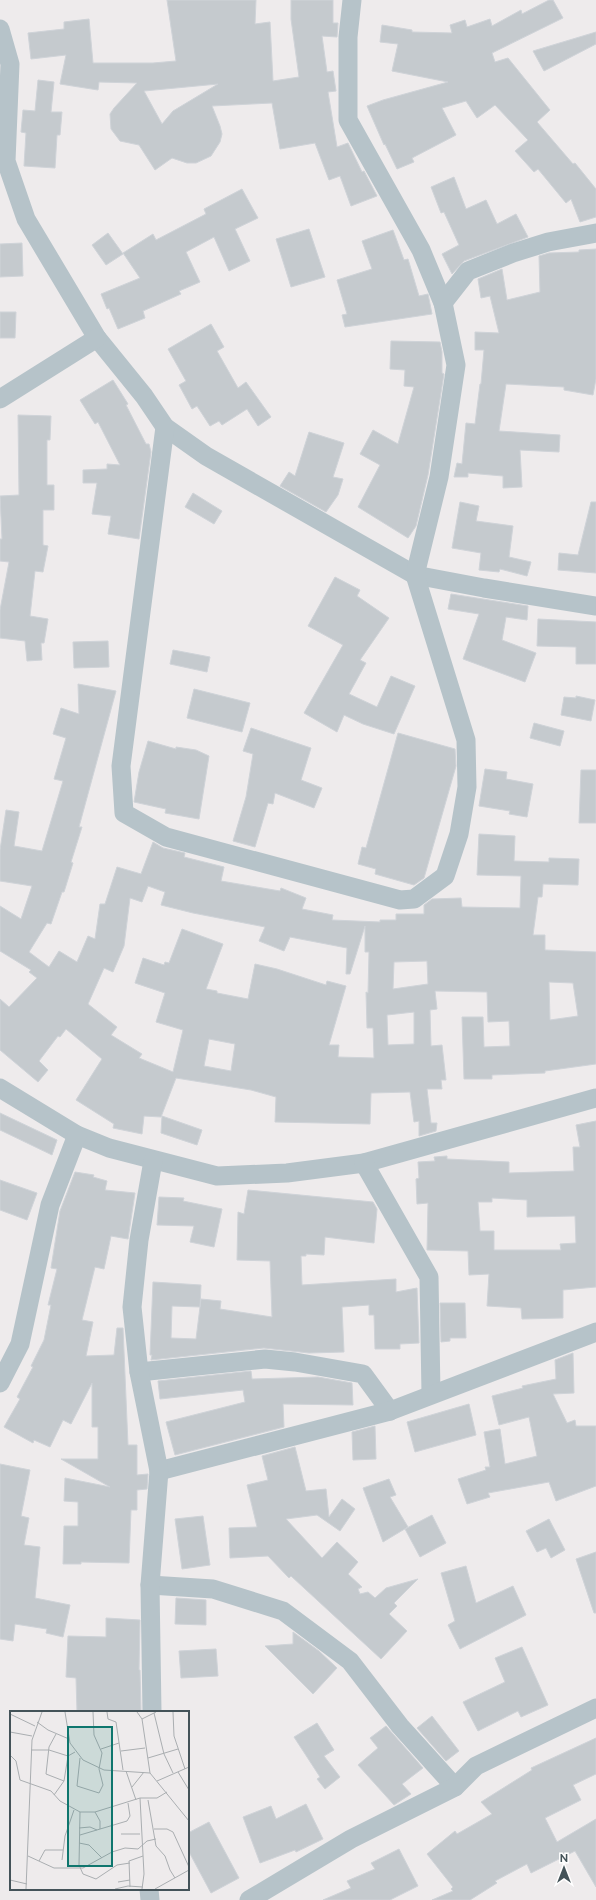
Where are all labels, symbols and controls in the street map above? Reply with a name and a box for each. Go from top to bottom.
inset map [10,1711,189,1890]
north arrow [544,1848,584,1888]
text: N [560,1852,568,1865]

